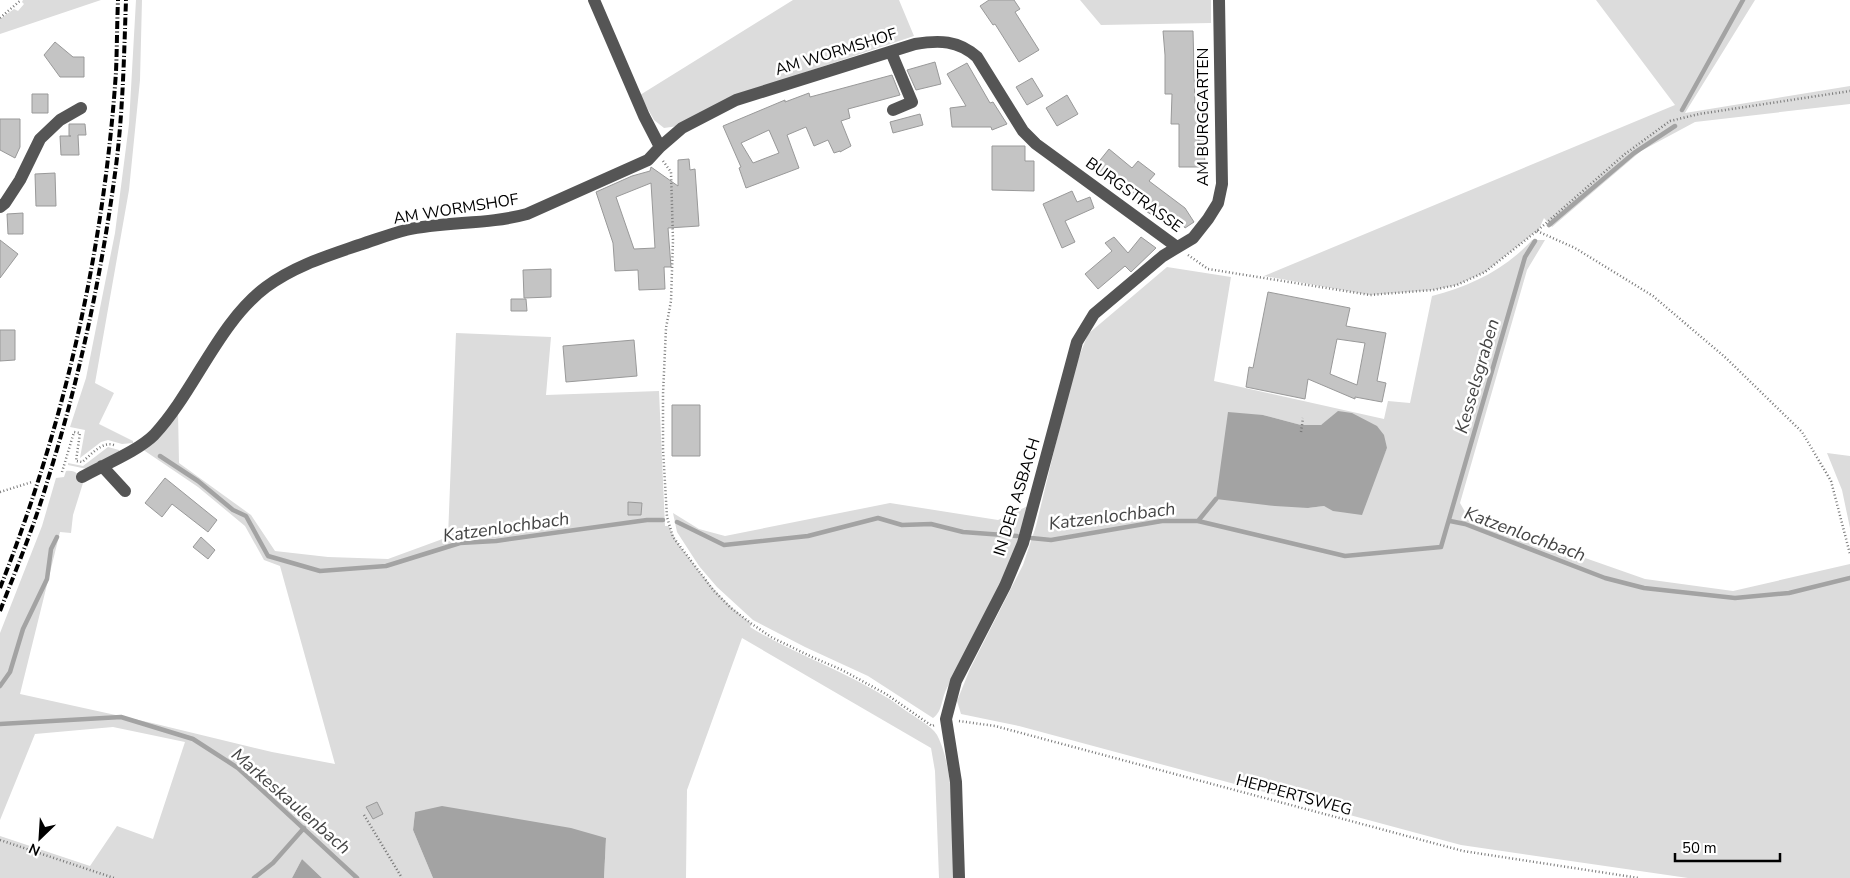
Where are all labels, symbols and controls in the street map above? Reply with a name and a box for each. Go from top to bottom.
street label: AM WORMSHOF [772,23,900,81]
street label: AM BURGGARTEN [1192,48,1214,186]
street label: BURGSTRASSE [1081,152,1187,238]
street label: AM WORMSHOF [392,188,520,230]
water label: Kesselsgraben [1449,316,1505,436]
street label: IN DER ASBACH [989,435,1045,559]
water label: Katzenlochbach [1047,496,1177,536]
water label: Katzenlochbach [1461,501,1589,567]
water label: Katzenlochbach [441,506,571,548]
water label: Markeskaulenbach [226,743,356,859]
street label: HEPPERTSWEG [1234,769,1354,821]
north arrow [15,813,65,863]
scale bar [1675,830,1780,862]
text: 50 m [1682,838,1717,858]
text: N [26,839,43,860]

